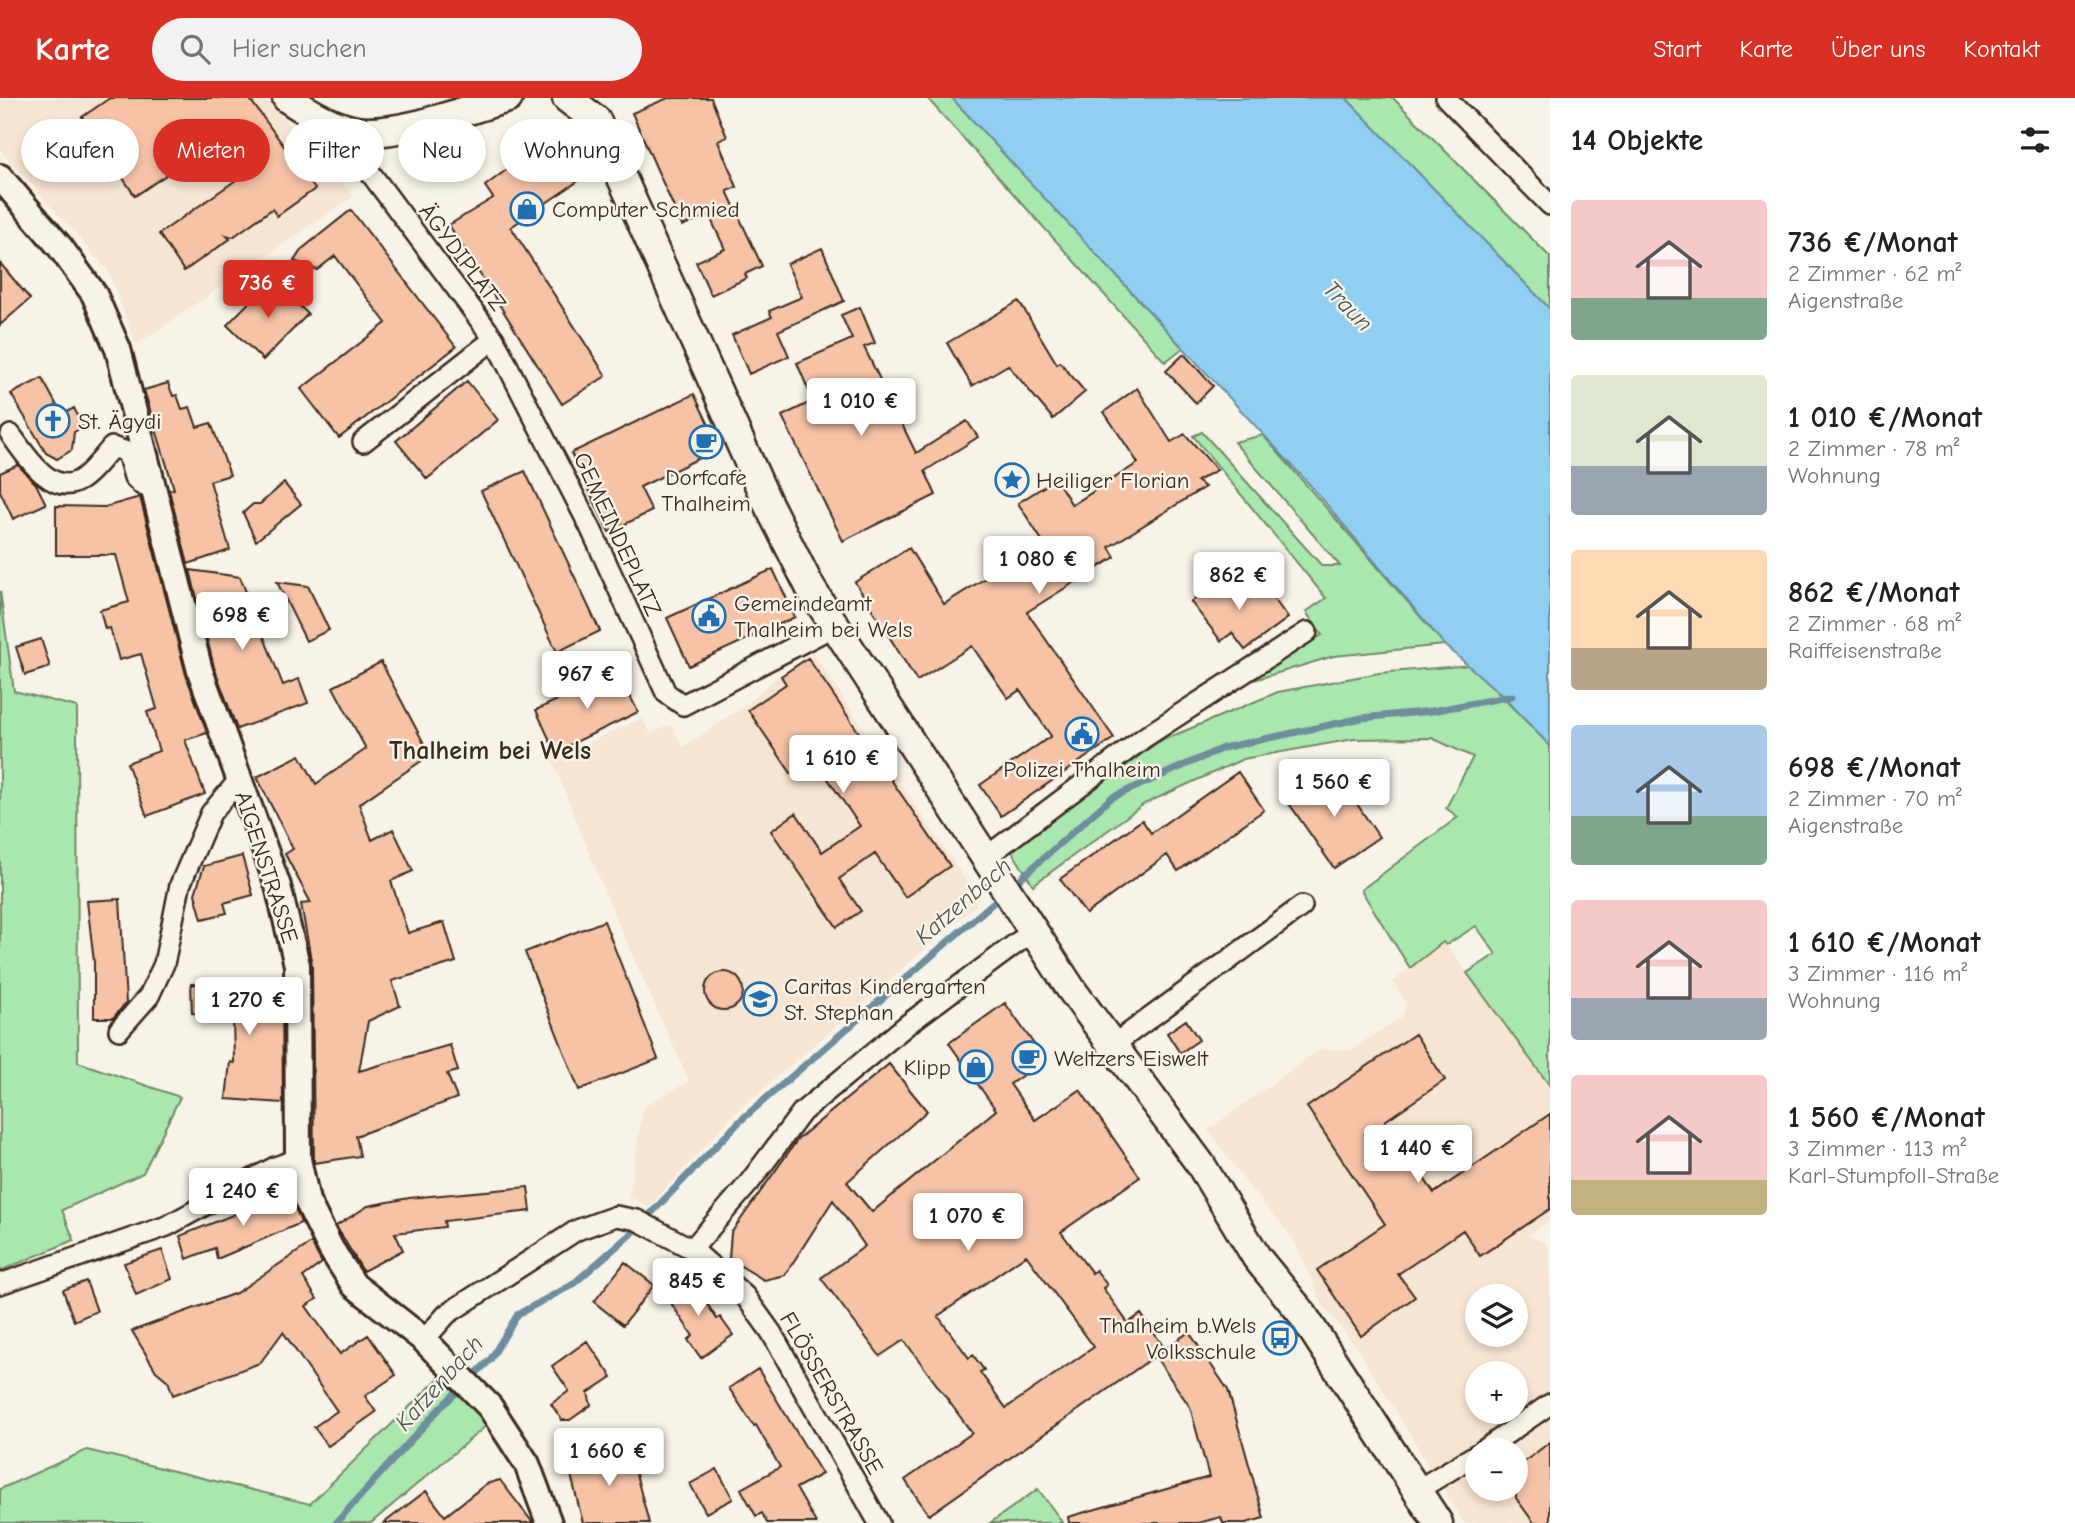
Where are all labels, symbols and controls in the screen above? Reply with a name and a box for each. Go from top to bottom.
search box [152,18,642,81]
text: Karte [35,30,110,68]
icon: search [176,30,214,68]
text: Hier suchen [232,34,367,64]
text: Start [1653,35,1701,63]
text: Karte [1739,35,1793,63]
text: Über uns [1831,35,1926,63]
text: Kontakt [1964,35,2040,63]
chip: Kaufen [21,119,139,182]
chip: Mieten [153,119,270,182]
chip: Filter [284,119,384,182]
chip: Neu [398,119,486,182]
chip: Wohnung [500,119,645,182]
icon: filters [2016,121,2054,159]
text: 14 Objekte [1571,123,1703,158]
shop icon: Computer Schmied [508,190,546,228]
place label: Computer Schmied [552,196,740,223]
street label: ÄGYDIPLATZ [413,198,512,316]
text: 736 €/Monat [1788,225,1958,260]
icon: home [1627,228,1711,312]
pin: 736 € [219,260,317,320]
text: 2 Zimmer · 62 m² [1788,260,1961,287]
text: 736 € [239,269,297,296]
water label: Traun [1317,275,1379,337]
text: Aigenstraße [1788,287,1903,314]
pin: 1 010 € [796,378,926,438]
text: 1 010 € [823,387,899,414]
text: 1 010 €/Monat [1788,400,1982,435]
church icon: St. Ägydi [34,402,72,440]
icon: home [1627,403,1711,487]
place label: St. Ägydi [78,408,161,435]
cafe icon: Dorfcafe Thalheim [687,423,725,461]
text: 2 Zimmer · 78 m² [1788,435,1959,462]
street label: GEMEINDEPLATZ [568,448,667,620]
place icon: Heiliger Florian [993,461,1031,499]
text: Wohnung [1788,462,1881,489]
place label: Dorfcafe Thalheim [661,464,751,517]
place label: Heiliger Florian [1036,467,1190,494]
pin: 1 080 € [974,536,1104,596]
text: 1 080 € [999,545,1079,572]
pin: 862 € [1190,552,1288,612]
text: 862 € [1209,561,1269,588]
text: 862 €/Monat [1788,575,1960,610]
icon: home [1627,578,1711,662]
place label: Gemeindeamt Thalheim bei Wels [734,590,912,643]
pin: 698 € [193,592,291,652]
public building icon: Gemeindeamt Thalheim bei Wels [690,597,728,635]
text: 698 € [212,601,272,628]
text: 2 Zimmer · 68 m² [1788,610,1961,637]
text: Raiffeisenstraße [1788,637,1942,664]
pin: 967 € [538,652,636,711]
text: 967 € [558,660,616,687]
public building icon: Polizei Thalheim [1063,715,1101,753]
district label: Thalheim bei Wels [389,736,591,766]
pin: 1 610 € [778,736,908,795]
text: 1 610 € [805,744,881,771]
text: 698 €/Monat [1788,750,1960,785]
icon: home [1627,753,1711,837]
place label: Polizei Thalheim [1003,756,1161,783]
pin: 1 560 € [1269,760,1399,819]
text: 1 560 € [1295,768,1373,795]
text: 2 Zimmer · 70 m² [1788,785,1962,812]
street label: AIGENSTRASSE [229,788,304,947]
text: Aigenstraße [1788,812,1903,839]
water label: Katzenbach [909,852,1017,950]
text: 1 610 €/Monat [1788,925,1981,960]
icon: home [1627,928,1711,1012]
text: 3 Zimmer · 116 m² [1788,960,1967,987]
place label: Caritas Kindergarten St. Stephan [784,973,986,1026]
pin: 1 270 € [184,978,314,1037]
school or university icon: Caritas Kindergarten St. Stephan [741,980,779,1018]
text: 1 270 € [211,986,287,1013]
text: Wohnung [1788,987,1881,1014]
cafe icon: Weltzers Eiswelt [1010,1039,1048,1077]
place label: Weltzers Eiswelt [1054,1045,1209,1072]
shop icon: Klipp [957,1048,995,1086]
place label: Klipp [903,1054,951,1081]
text: 1 560 €/Monat [1788,1100,1985,1135]
icon: home [1627,1103,1711,1187]
pin: 1 440 € [1353,1126,1483,1185]
text: 1 440 € [1380,1134,1456,1161]
text: 3 Zimmer · 113 m² [1788,1135,1966,1162]
text: Karl-Stumpfoll-Straße [1788,1162,1999,1189]
pin: 1 240 € [178,1168,308,1228]
text: 1 240 € [205,1177,281,1204]
pin: 1 070 € [903,1194,1033,1253]
text: 1 070 € [929,1202,1007,1229]
pin: 845 € [649,1258,747,1318]
text: 845 € [669,1267,727,1294]
map controls [1465,1284,1528,1501]
button: layers [1465,1284,1528,1347]
street label: FLÖSSERSTRASSE [774,1307,889,1479]
place label: Thalheim b.Wels Volksschule [1099,1312,1256,1365]
bus stop icon: Thalheim b.Wels Volksschule [1261,1319,1299,1357]
water label: Katzenbach [389,1330,489,1436]
button: + [1465,1361,1528,1424]
pin: 1 660 € [544,1428,674,1488]
text: 1 660 € [570,1437,648,1464]
button: − [1465,1438,1528,1501]

